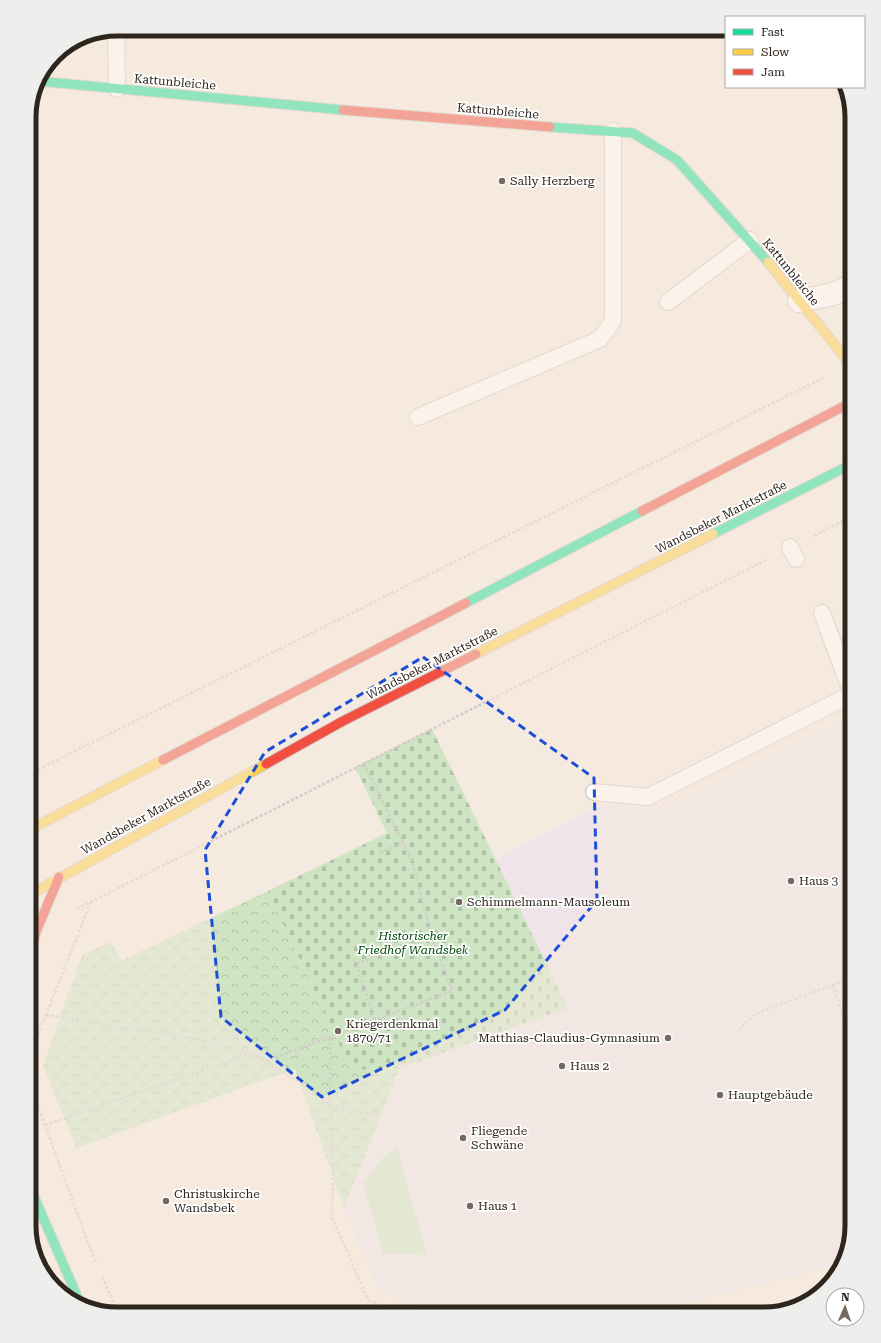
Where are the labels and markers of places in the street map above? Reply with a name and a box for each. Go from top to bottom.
place label: Sally Herzberg [510,174,595,188]
marker: Sally Herzberg [497,176,507,186]
place label: Haus 3 [799,874,839,888]
marker: Haus 3 [786,876,796,886]
place label: Schimmelmann-Mausoleum [467,895,630,909]
marker: Schimmelmann-Mausoleum [454,897,464,907]
place label: Kriegerdenkmal 1870/71 [346,1017,439,1045]
marker: Kriegerdenkmal 1870/71 [333,1026,343,1036]
place label: Matthias-Claudius-Gymnasium [478,1031,660,1045]
marker: Matthias-Claudius-Gymnasium [663,1033,673,1043]
place label: Haus 2 [570,1059,610,1073]
marker: Haus 2 [557,1061,567,1071]
place label: Hauptgebäude [728,1088,813,1102]
marker: Hauptgebäude [715,1090,725,1100]
place label: Fliegende Schwäne [471,1124,528,1152]
marker: Fliegende Schwäne [458,1133,468,1143]
place label: Christuskirche Wandsbek [174,1187,260,1215]
marker: Christuskirche Wandsbek [161,1196,171,1206]
place label: Haus 1 [478,1199,518,1213]
marker: Haus 1 [465,1201,475,1211]

